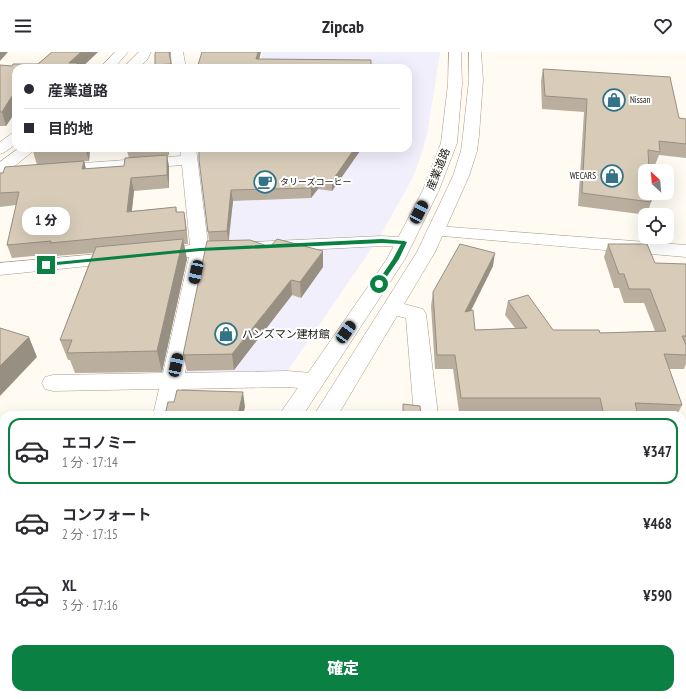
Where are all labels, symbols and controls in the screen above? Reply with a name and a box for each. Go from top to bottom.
icon: menu [12,15,34,37]
text: Zipcab [322,15,364,38]
icon: heart [652,15,674,37]
text: 産業道路 [48,81,108,100]
shop icon: Nissan [601,87,627,113]
place label: Nissan [630,94,650,105]
text: 目的地 [48,119,93,138]
street label: 産業道路 [423,146,453,192]
shop icon: WECARS [599,163,625,189]
north arrow [638,164,674,200]
map controls [638,164,674,244]
cafe icon: タリーズコーヒー [252,169,278,195]
place label: WECARS [570,170,596,181]
place label: タリーズコーヒー [280,176,352,187]
car [408,199,430,225]
callout: 1 分 [22,207,70,235]
button: locate [638,208,674,244]
text: 1 分 [35,212,57,229]
route end [37,256,55,274]
car [188,259,204,285]
route start [370,275,388,293]
car [334,319,358,345]
shop icon: ハンズマン建材館 [213,321,239,347]
place label: ハンズマン建材館 [242,327,330,341]
car [168,352,184,378]
icon: car [14,433,50,469]
text: エコノミー [62,433,137,452]
text: ¥347 [643,442,672,461]
text: 1 分 · 17:14 [62,454,118,471]
icon: car [14,505,50,541]
text: コンフォート [62,505,152,524]
text: ¥468 [643,514,672,533]
text: 2 分 · 17:15 [62,526,118,543]
text: XL [62,576,76,595]
icon: car [14,577,50,613]
text: ¥590 [643,586,672,605]
text: 3 分 · 17:16 [62,597,118,614]
button: 確定 [12,645,674,691]

